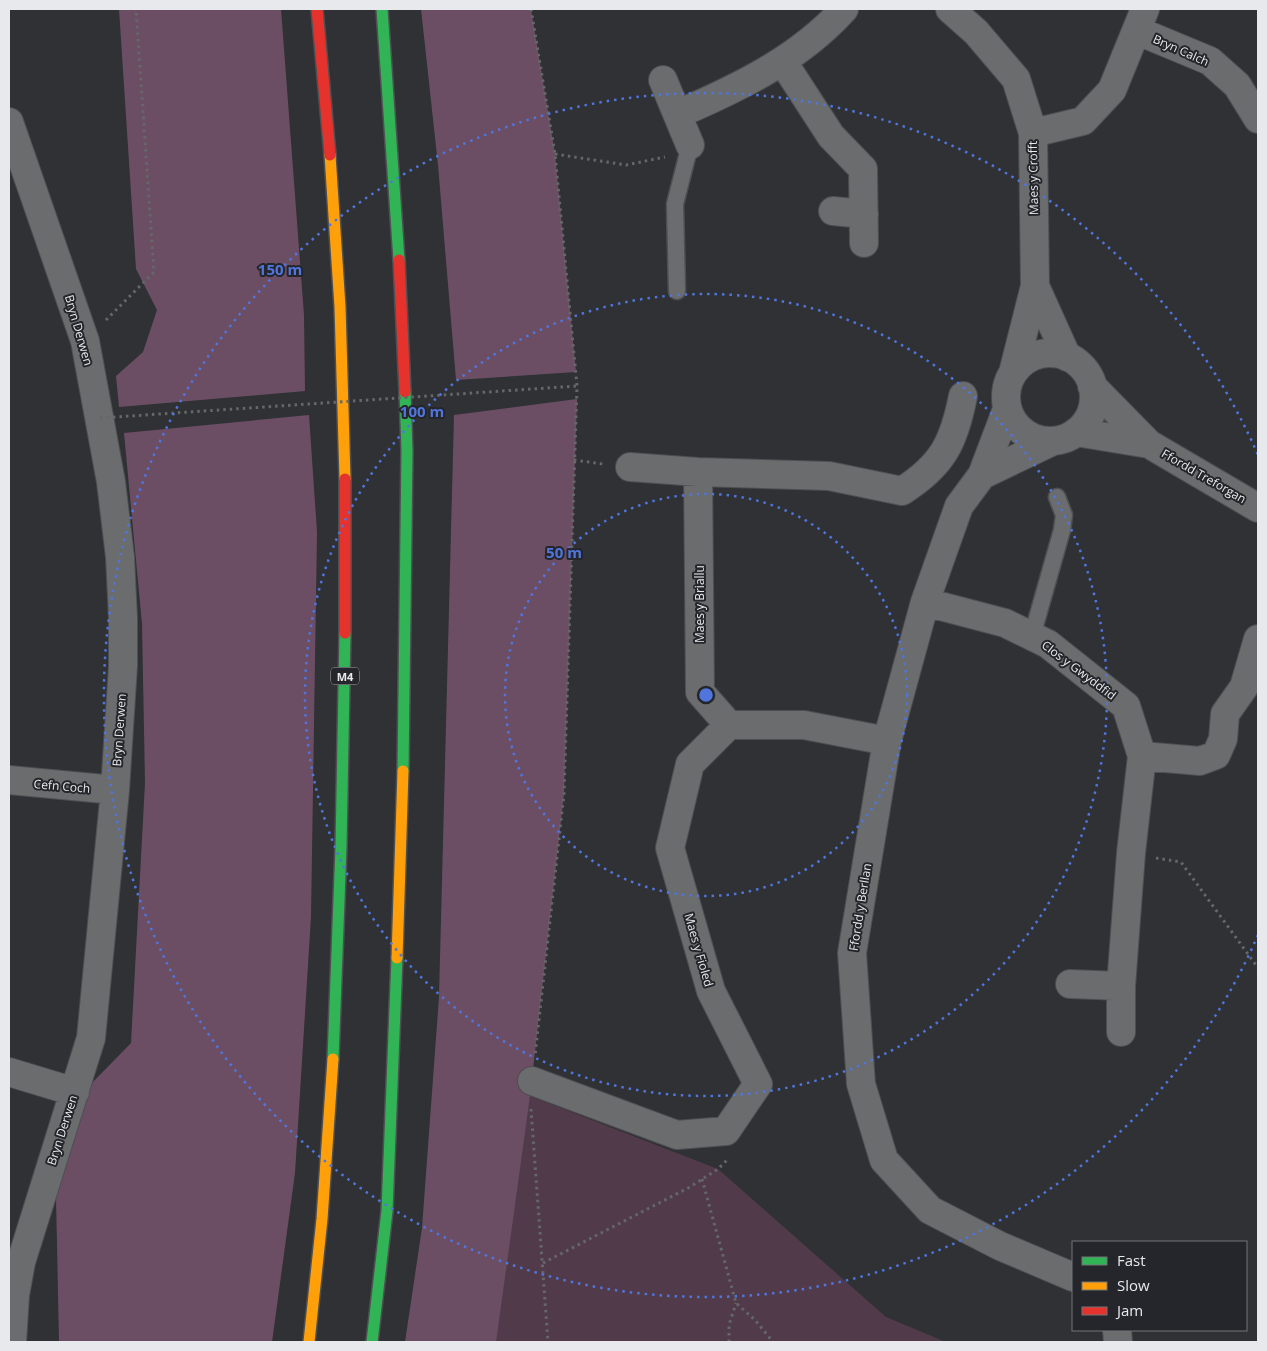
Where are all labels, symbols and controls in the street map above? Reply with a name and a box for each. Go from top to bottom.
street label: Bryn Calch [1150,30,1212,70]
street label: Maes y Crofft [1024,141,1042,215]
text: 150 m [258,259,302,279]
street label: Bryn Derwen [61,293,97,367]
text: 100 m [400,401,444,421]
street label: Ffordd Treforgan [1159,445,1249,507]
text: 50 m [546,542,582,562]
street label: Maes y Briallu [691,565,708,643]
street label: Clos y Gwyddfid [1038,636,1120,704]
road number: M4 [331,668,359,684]
centre of rings [697,686,715,704]
street label: Bryn Derwen [108,693,130,767]
street label: Cefn Coch [33,775,91,797]
street label: Ffordd y Berllan [845,862,875,952]
street label: Maes y Fioled [680,911,718,989]
street label: Bryn Derwen [43,1093,81,1167]
legend [1072,1241,1247,1331]
text: Fast [1117,1250,1146,1270]
text: Slow [1117,1275,1150,1295]
text: Jam [1115,1300,1143,1320]

